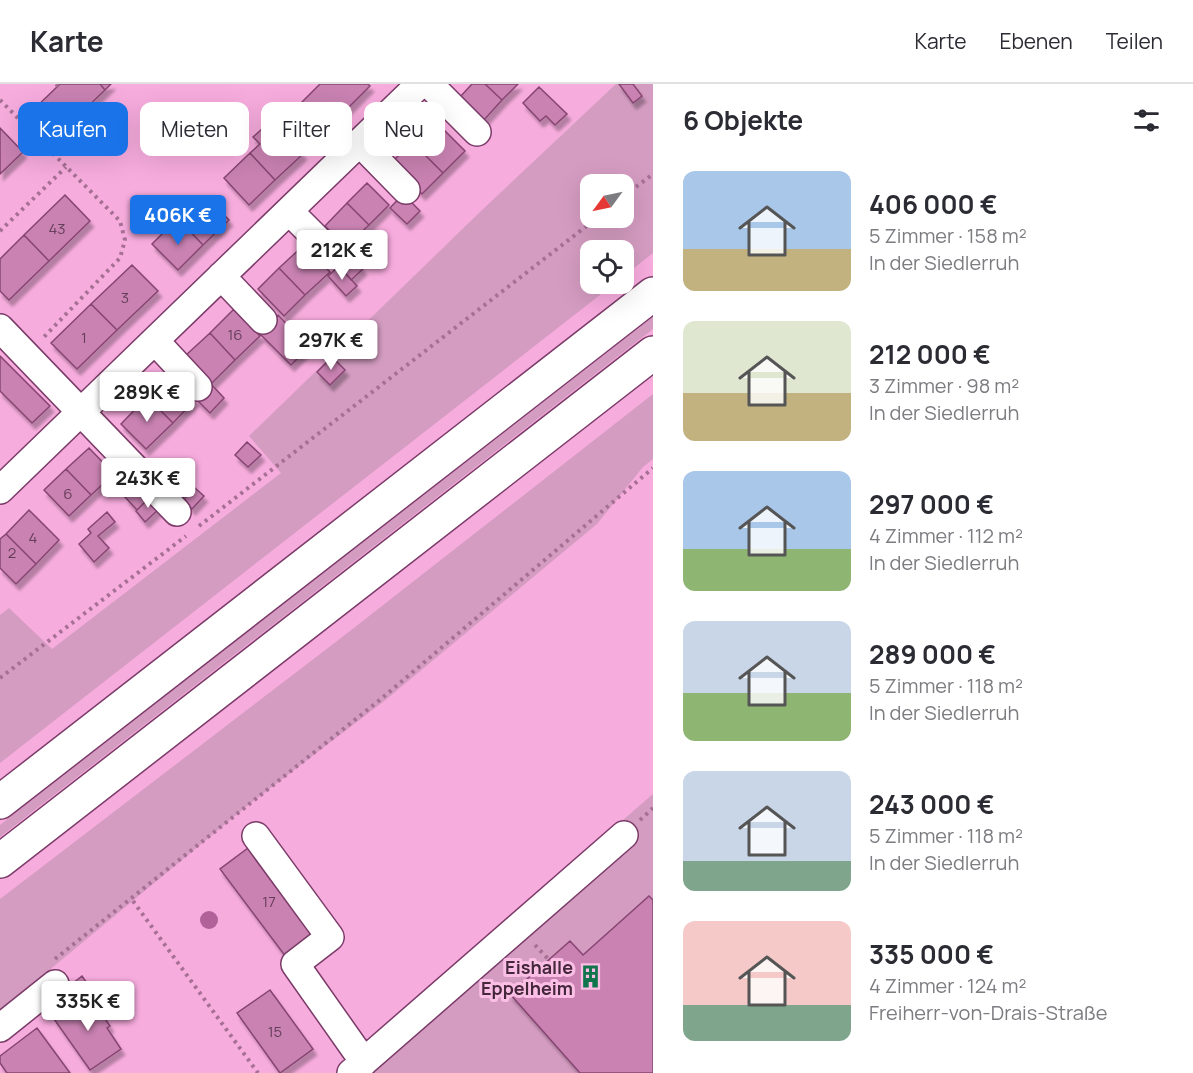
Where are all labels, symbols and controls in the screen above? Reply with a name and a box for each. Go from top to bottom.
text: Karte [30,22,104,60]
text: Karte [914,27,966,55]
text: Ebenen [999,27,1073,55]
text: Teilen [1106,27,1163,55]
chip: Kaufen [18,102,128,156]
chip: Mieten [140,102,249,156]
chip: Filter [261,102,352,156]
chip: Neu [364,102,445,156]
text: 6 Objekte [683,102,803,138]
icon: filters [1130,104,1163,137]
north arrow [580,174,634,228]
map controls [580,174,634,294]
text: 406 000 € [869,186,998,222]
pin: 406K € [129,195,227,246]
icon: home [731,195,803,267]
text: 406K € [144,201,212,228]
house number: 43 [48,218,66,239]
text: 5 Zimmer · 158 m² [869,222,1027,249]
pin: 212K € [293,230,391,281]
text: 212K € [311,236,373,263]
button: locate [580,240,634,294]
text: In der Siedlerruh [869,249,1019,276]
house number: 3 [121,287,129,308]
pin: 297K € [282,320,380,371]
house number: 16 [227,324,243,345]
text: 297K € [298,326,364,353]
house number: 1 [81,327,87,348]
text: 212 000 € [869,336,991,372]
icon: home [731,345,803,417]
pin: 289K € [98,372,196,423]
text: 3 Zimmer · 98 m² [869,372,1019,399]
text: 289K € [114,378,180,405]
text: In der Siedlerruh [869,399,1019,426]
pin: 243K € [99,458,197,509]
text: 243K € [115,464,181,491]
house number: 6 [63,483,73,504]
text: 297 000 € [869,486,994,522]
icon: home [731,495,803,567]
text: 4 Zimmer · 112 m² [869,522,1023,549]
house number: 4 [29,527,38,548]
house number: 2 [8,542,16,563]
text: In der Siedlerruh [869,549,1019,576]
text: 289 000 € [869,636,996,672]
icon: home [731,645,803,717]
text: 5 Zimmer · 118 m² [869,672,1023,699]
text: In der Siedlerruh [869,699,1019,726]
text: 243 000 € [869,786,994,822]
icon: home [731,795,803,867]
text: 5 Zimmer · 118 m² [869,822,1023,849]
text: In der Siedlerruh [869,849,1019,876]
house number: 17 [262,891,276,912]
text: 335 000 € [869,936,994,972]
icon: home [731,945,803,1017]
place label: Eishalle Eppelheim [481,955,573,1000]
building icon: Eishalle Eppelheim [578,964,604,990]
text: 4 Zimmer · 124 m² [869,972,1027,999]
pin: 335K € [39,981,137,1032]
text: 335K € [55,987,121,1014]
text: Freiherr-von-Drais-Straße [869,999,1108,1026]
house number: 15 [268,1021,282,1042]

